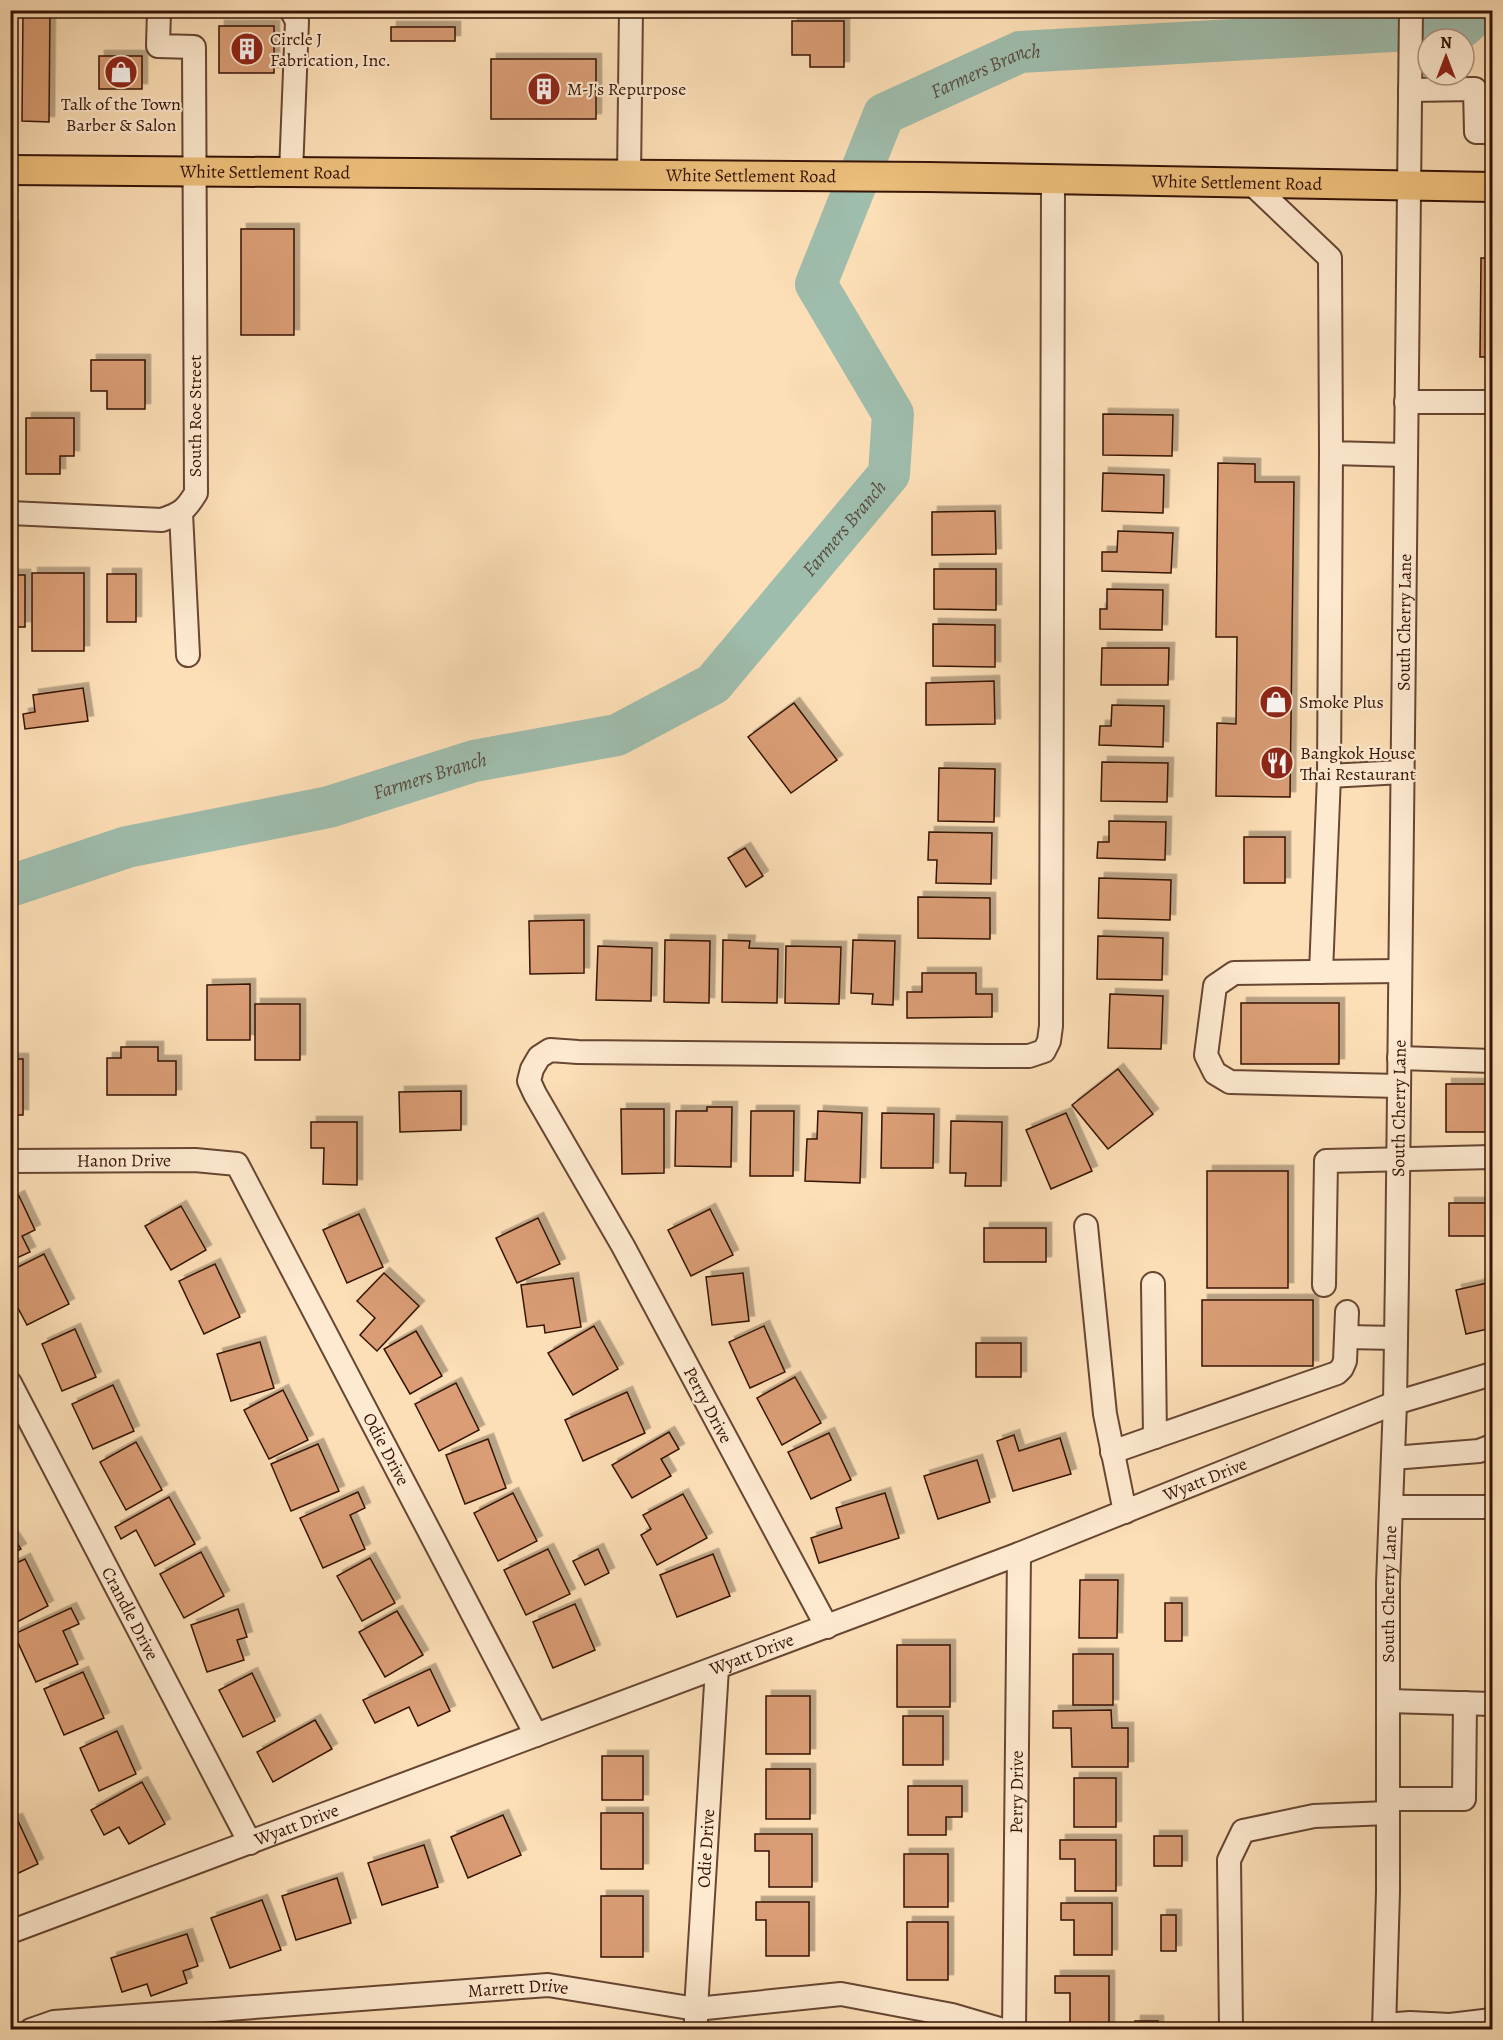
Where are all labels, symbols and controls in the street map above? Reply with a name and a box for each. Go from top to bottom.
place label: Circle J Fabrication, Inc. [270,27,391,72]
north arrow [1416,27,1476,87]
building icon: Circle J Fabrication, Inc. [229,31,265,67]
text: N [1440,32,1452,54]
water label: Farmers Branch [926,37,1042,105]
shop icon: Talk of the Town Barber & Salon [103,54,139,90]
building icon: M-J's Repurpose [526,71,562,107]
place label: M-J's Repurpose [567,77,686,101]
place label: Talk of the Town Barber & Salon [61,92,181,137]
street label: White Settlement Road [179,159,351,185]
street label: White Settlement Road [665,163,837,188]
street label: White Settlement Road [1150,169,1323,196]
street label: South Roe Street [183,355,207,477]
water label: Farmers Branch [796,474,892,582]
street label: South Cherry Lane [1391,554,1417,691]
shop icon: Smoke Plus [1258,684,1294,720]
place label: Smoke Plus [1299,690,1384,714]
place label: Bangkok House Thai Restaurant [1300,741,1416,786]
water label: Farmers Branch [369,745,489,806]
restaurant icon: Bangkok House Thai Restaurant [1259,745,1295,781]
street label: South Cherry Lane [1386,1039,1412,1177]
street label: Hanon Drive [77,1148,171,1173]
street label: Perry Drive [678,1363,738,1447]
street label: Odie Drive [357,1408,415,1490]
street label: Wyatt Drive [1159,1452,1251,1507]
street label: South Cherry Lane [1376,1525,1402,1663]
street label: Crandle Drive [96,1563,165,1664]
street label: Wyatt Drive [705,1627,797,1681]
street label: Perry Drive [1004,1750,1029,1834]
street label: Wyatt Drive [250,1798,342,1852]
street label: Odie Drive [691,1808,720,1889]
street label: Marrett Drive [467,1973,570,2003]

